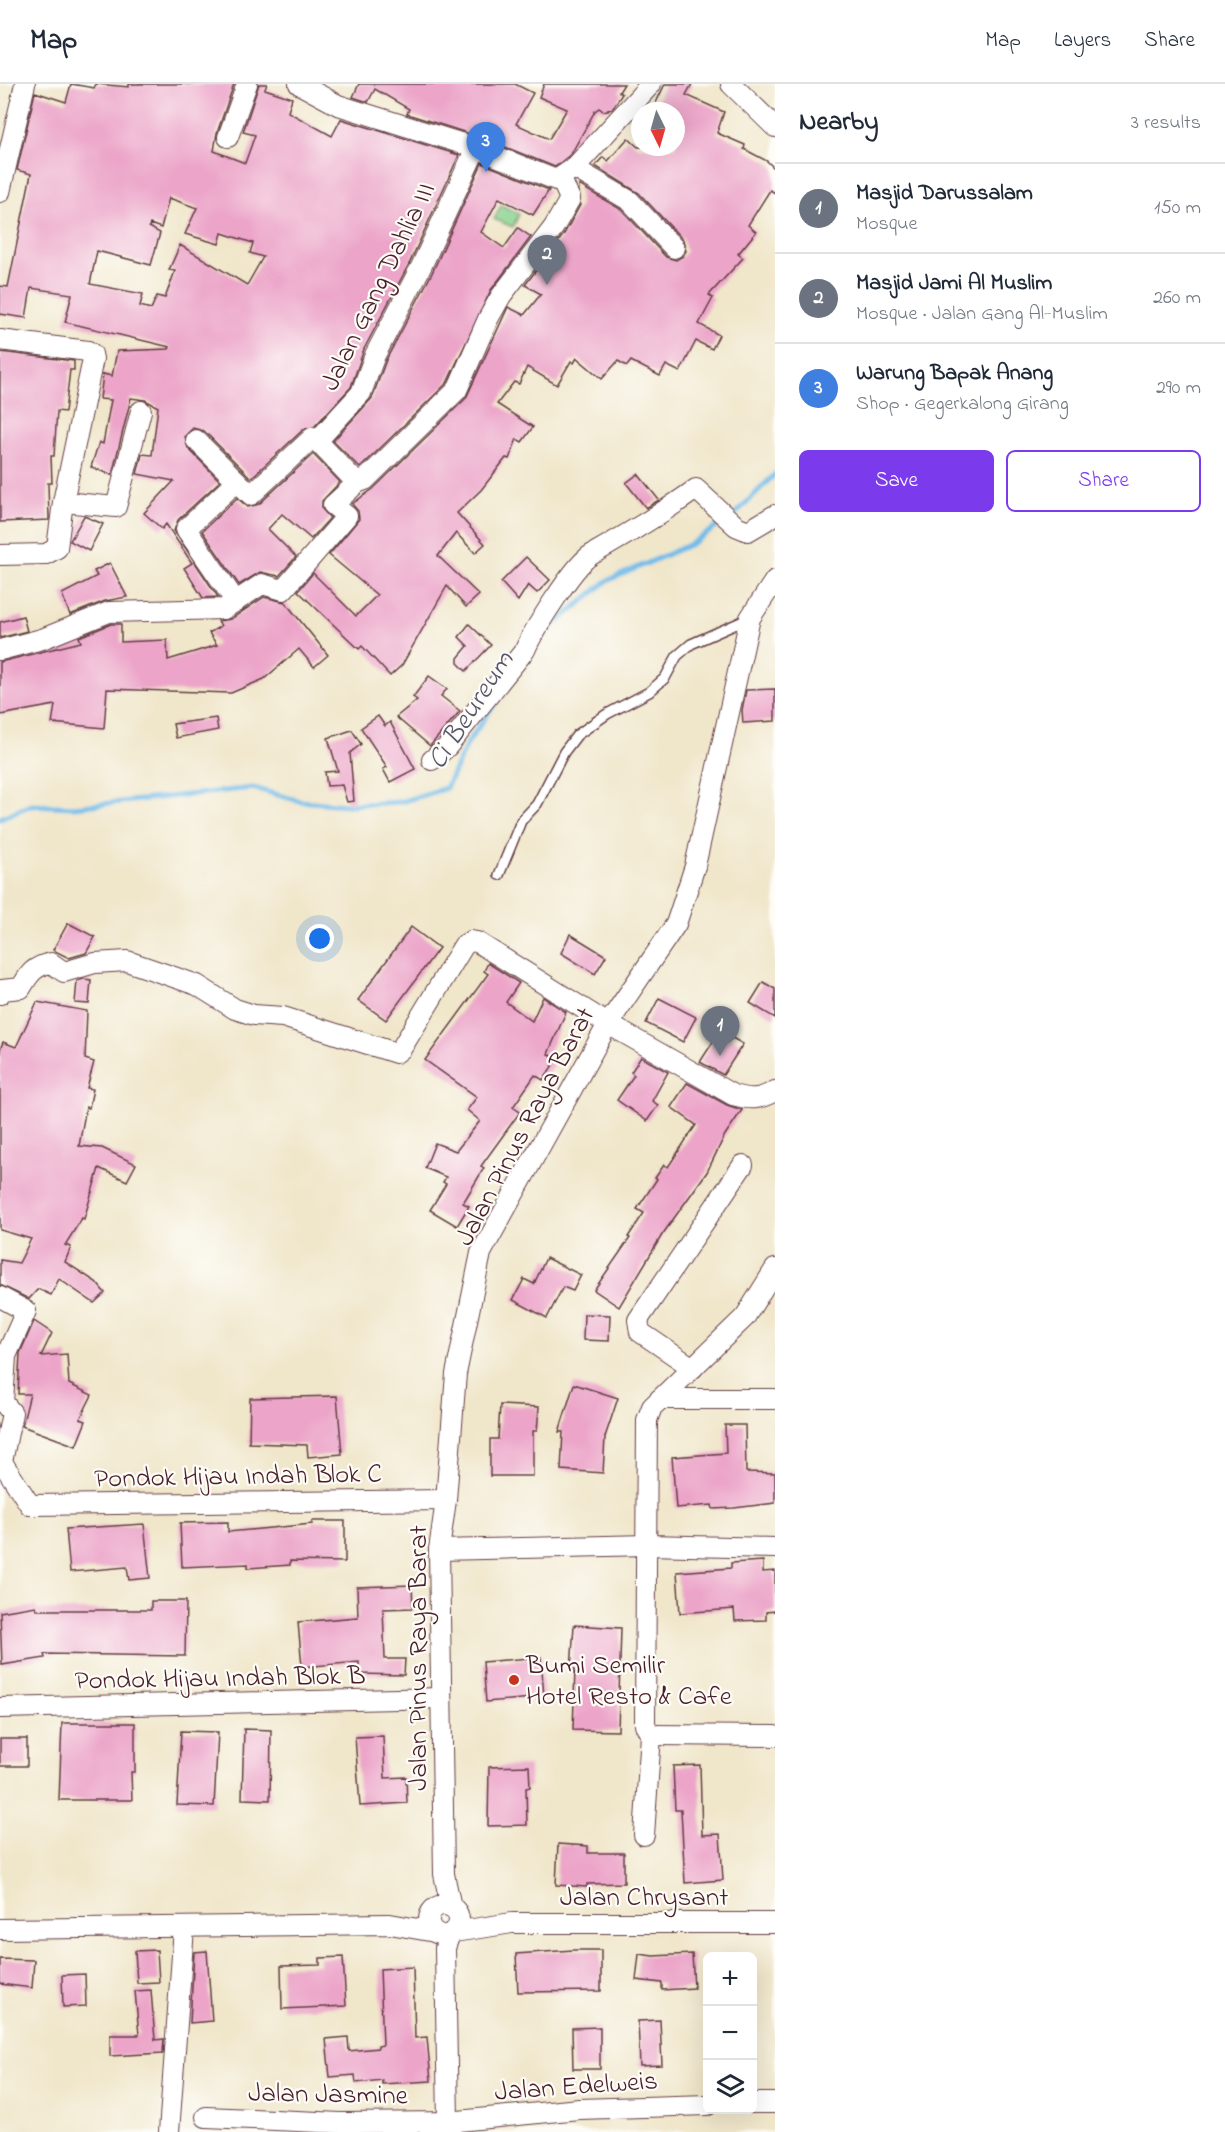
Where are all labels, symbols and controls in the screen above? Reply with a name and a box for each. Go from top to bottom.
text: Map [30,21,77,62]
text: Map [985,26,1021,56]
text: Layers [1054,26,1111,56]
text: Share [1144,26,1195,56]
north arrow [631,102,685,156]
text: Nearby [799,104,878,142]
text: 3 results [1131,109,1201,138]
pin: 3 [466,122,506,172]
street label: Jalan Gang Dahlia III [312,176,447,398]
text: Masjid Darussalam [856,178,1033,210]
text: 1 [815,194,822,223]
text: 150 m [1154,194,1201,223]
text: Mosque [856,210,917,239]
pin: 2 [528,236,566,285]
text: Masjid Jami Al Muslim [856,268,1052,300]
text: 2 [814,284,823,313]
text: 260 m [1153,284,1201,313]
text: Mosque · Jalan Gang Al-Muslim [856,300,1108,329]
text: Warung Bapak Anang [856,358,1053,390]
text: 3 [814,374,823,403]
text: 290 m [1156,374,1201,403]
text: Shop · Gegerkalong Girang [856,390,1069,419]
button: Save [799,450,994,512]
button: Share [1006,450,1201,512]
water label: Ci Beureum [418,643,526,778]
your location [305,924,334,953]
street label: Jalan Pinus Raya Barat [447,1001,606,1254]
pin: 1 [700,1006,740,1056]
street label: Pondok Hijau Indah Blok C [94,1455,382,1500]
street label: Jalan Pinus Raya Barat [400,1525,439,1791]
place label: Bumi Semilir Hotel Resto & Cafe [525,1647,733,1717]
street label: Pondok Hijau Indah Blok B [74,1657,366,1702]
marker: Bumi Semilir Hotel Resto & Cafe [507,1673,521,1687]
street label: Jalan Chrysant [560,1879,728,1918]
map controls [703,1952,757,2114]
button: + [703,1952,757,2006]
button: − [703,2006,757,2060]
button: layers [703,2060,757,2114]
street label: Jalan Edelweis [493,2062,659,2113]
street label: Jalan Jasmine [248,2075,409,2116]

